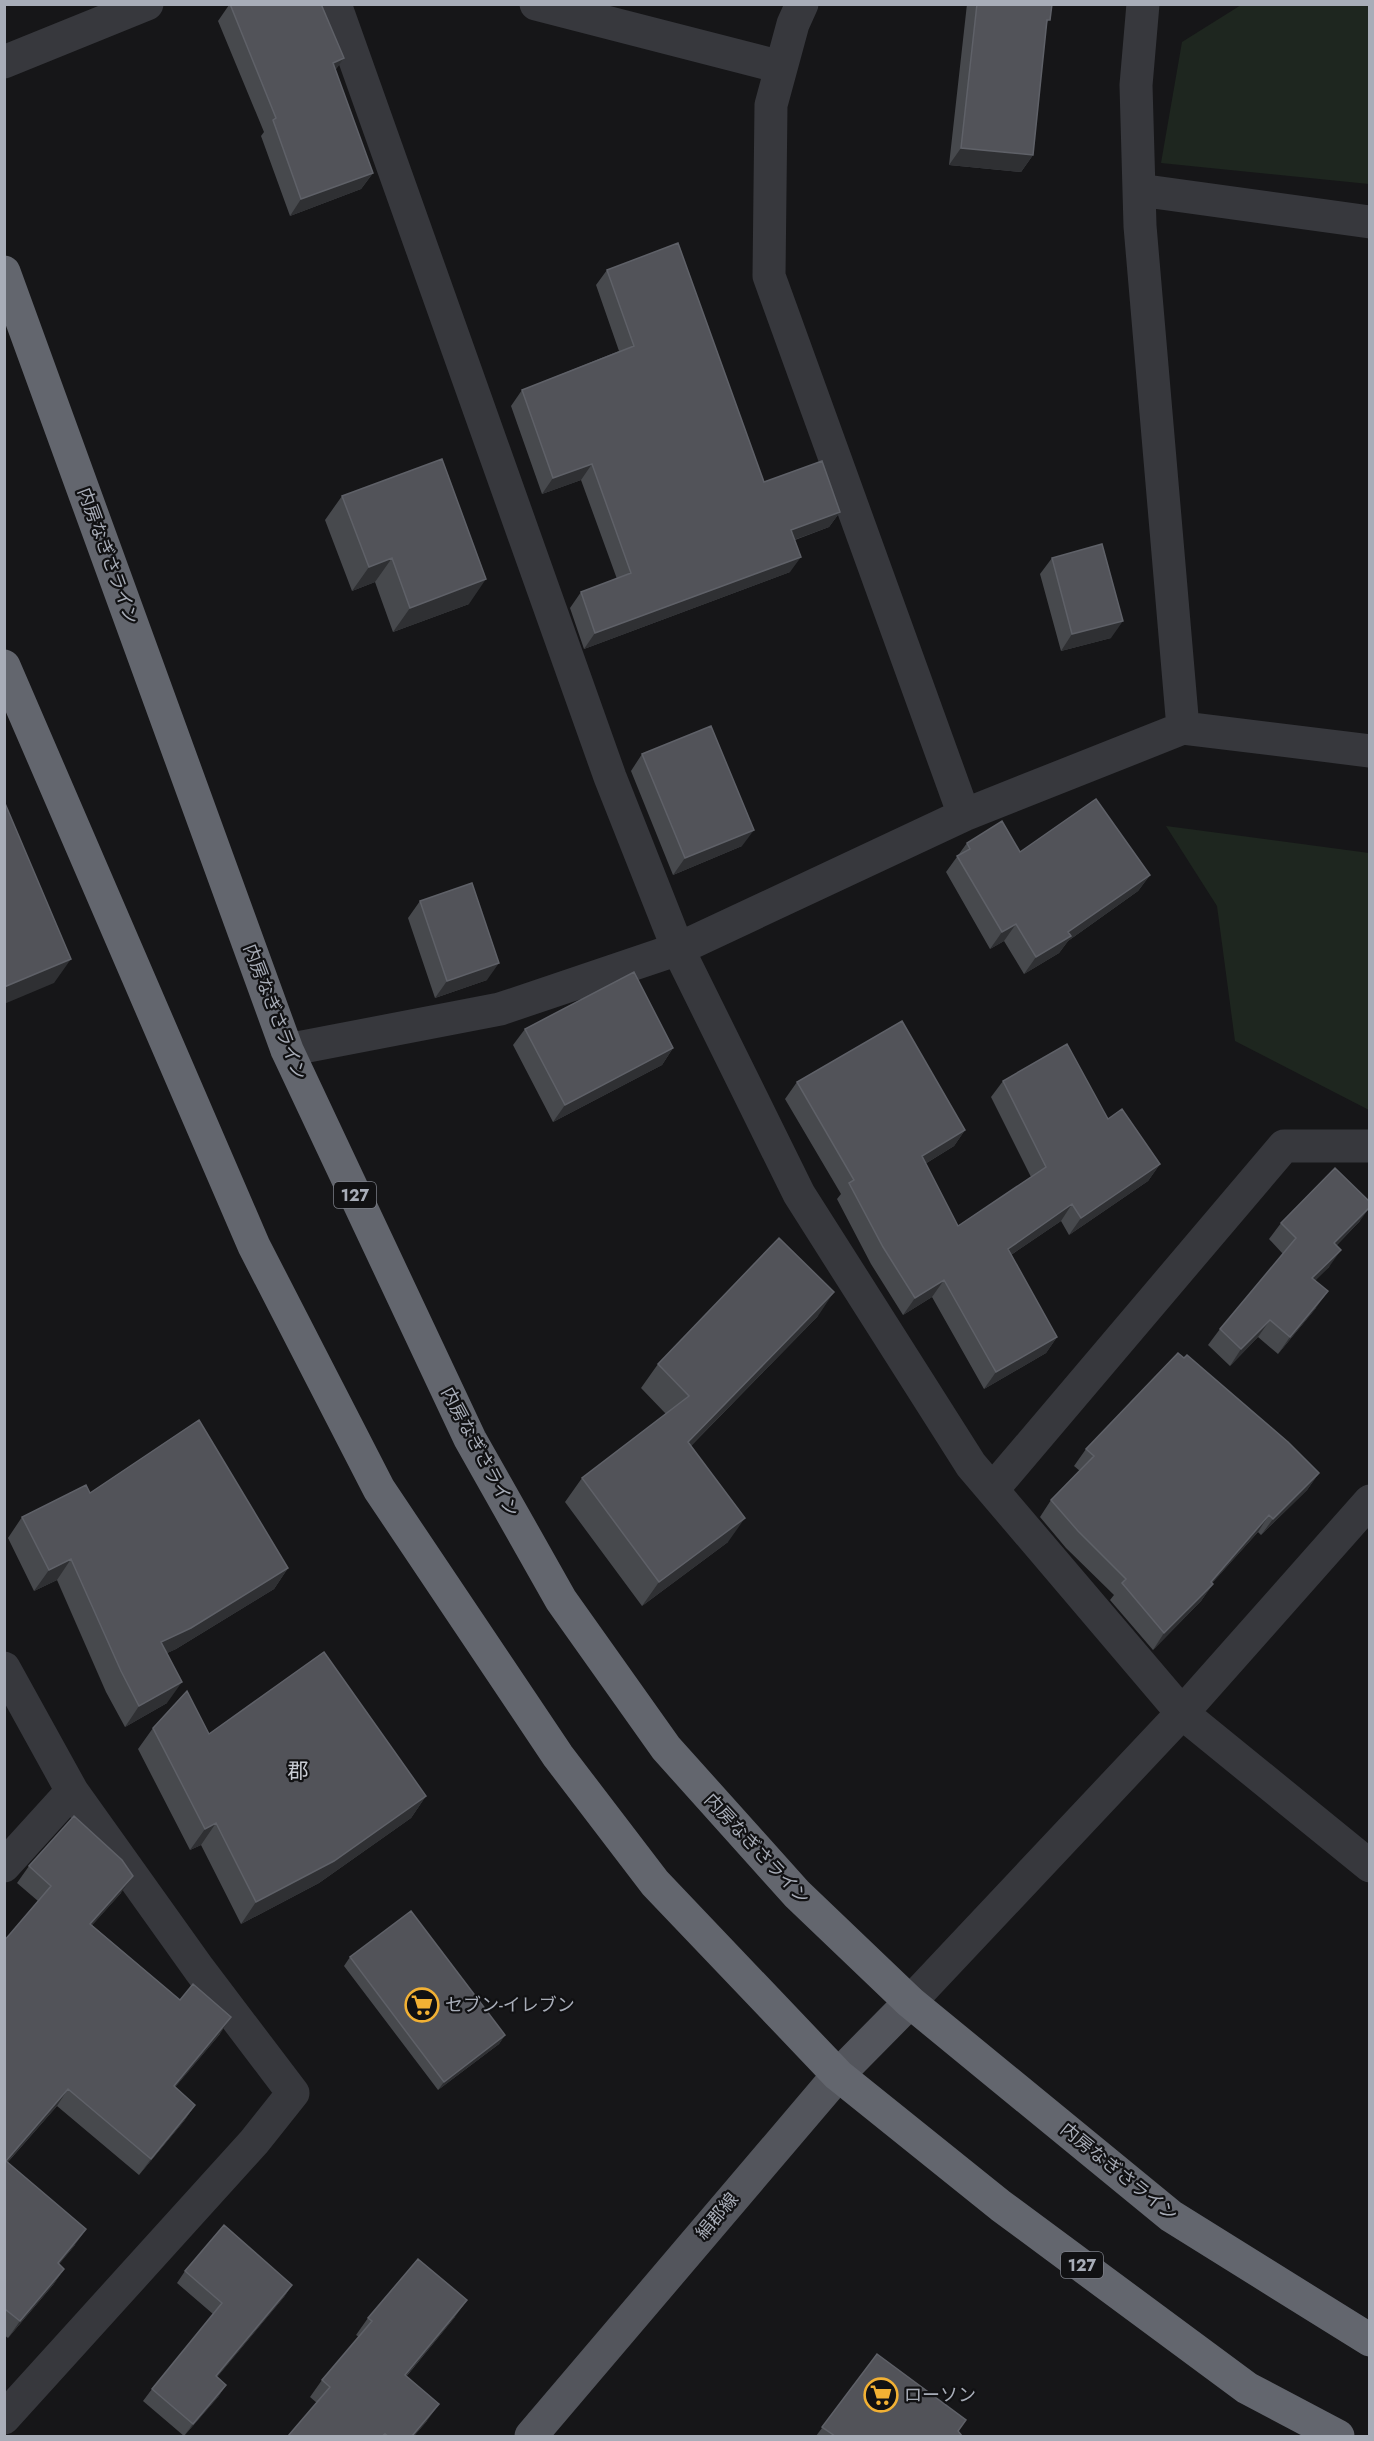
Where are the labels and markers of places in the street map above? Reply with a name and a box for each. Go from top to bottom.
supermarket icon: セブン-イレブン [404,1987,440,2023]
place label: セブン-イレブン [445,1992,575,2018]
supermarket icon: ローソン [863,2377,899,2413]
place label: ローソン [904,2382,976,2408]

